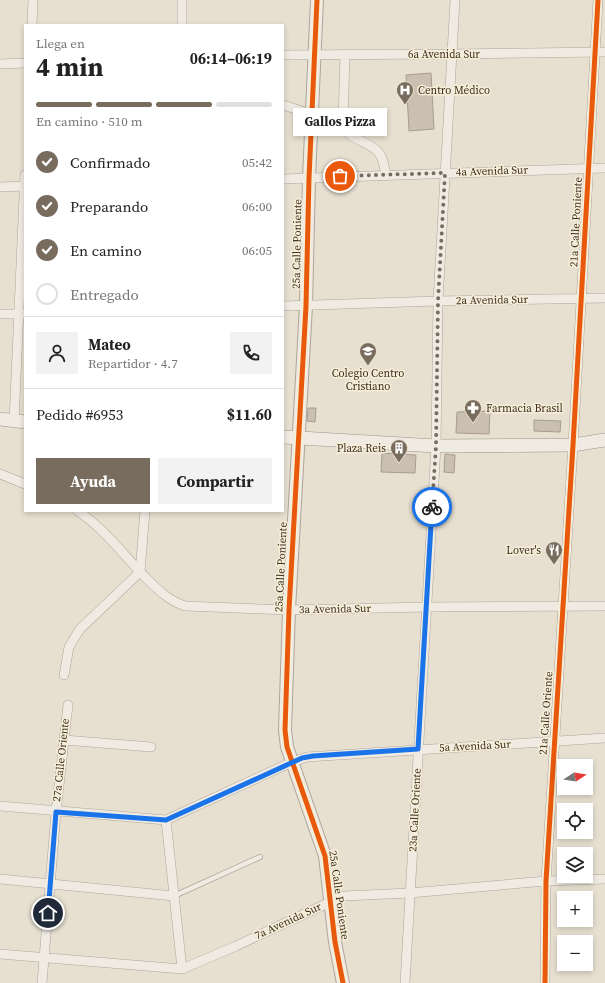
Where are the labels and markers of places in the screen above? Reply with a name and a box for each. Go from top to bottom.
hospital icon: Centro Médico [395,80,415,105]
place label: Centro Médico [418,83,490,98]
callout: Gallos Pizza [293,108,387,136]
pin [323,159,357,193]
school or university icon: Colegio Centro Cristiano [358,341,378,366]
place label: Colegio Centro Cristiano [332,366,404,394]
pharmacy icon: Farmacia Brasil [463,398,483,423]
place label: Farmacia Brasil [486,401,563,416]
building icon: Plaza Reis [389,438,409,463]
place label: Plaza Reis [337,441,386,456]
restaurant icon: Lover's [544,540,564,565]
place label: Lover's [506,543,541,558]
pin [31,896,65,930]

